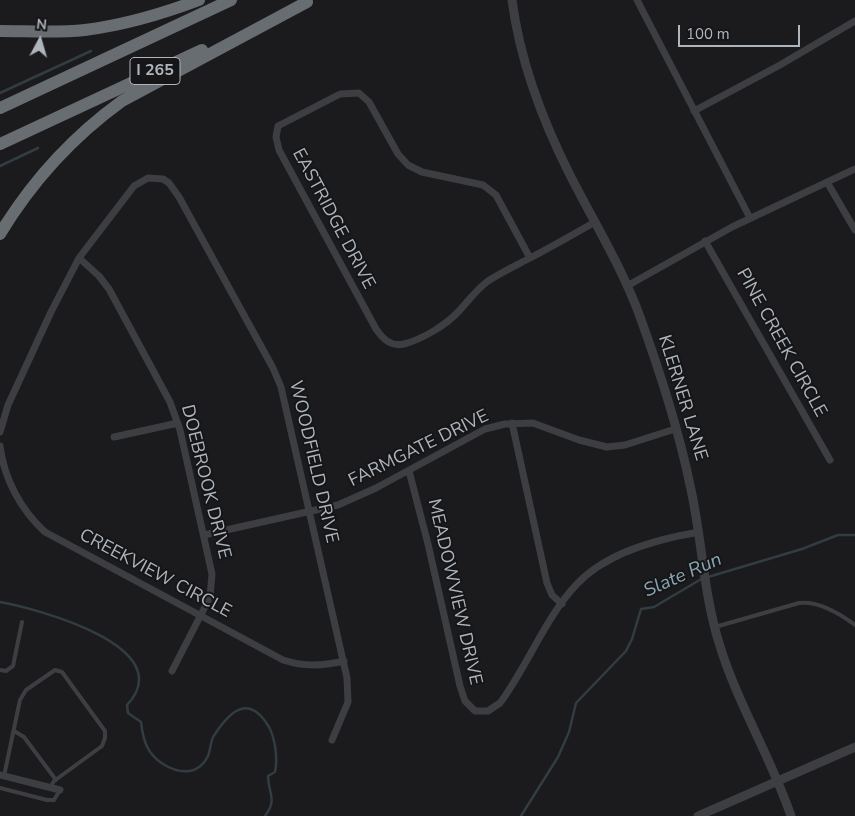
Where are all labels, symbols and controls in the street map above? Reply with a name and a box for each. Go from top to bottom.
north arrow [15,15,65,65]
text: N [35,15,48,35]
scale bar [680,15,802,47]
text: 100 m [686,24,730,44]
road number: I 265 [130,58,180,84]
street label: EASTRIDGE DRIVE [287,145,379,293]
street label: PINE CREEK CIRCLE [731,265,831,421]
street label: KLERNER LANE [653,332,711,464]
street label: WOODFIELD DRIVE [284,379,342,545]
street label: DOEBROOK DRIVE [175,403,235,561]
street label: FARMGATE DRIVE [345,406,493,492]
street label: MEADOWVIEW DRIVE [422,497,486,687]
street label: CREEKVIEW CIRCLE [75,525,235,623]
water label: Slate Run [640,549,726,603]

